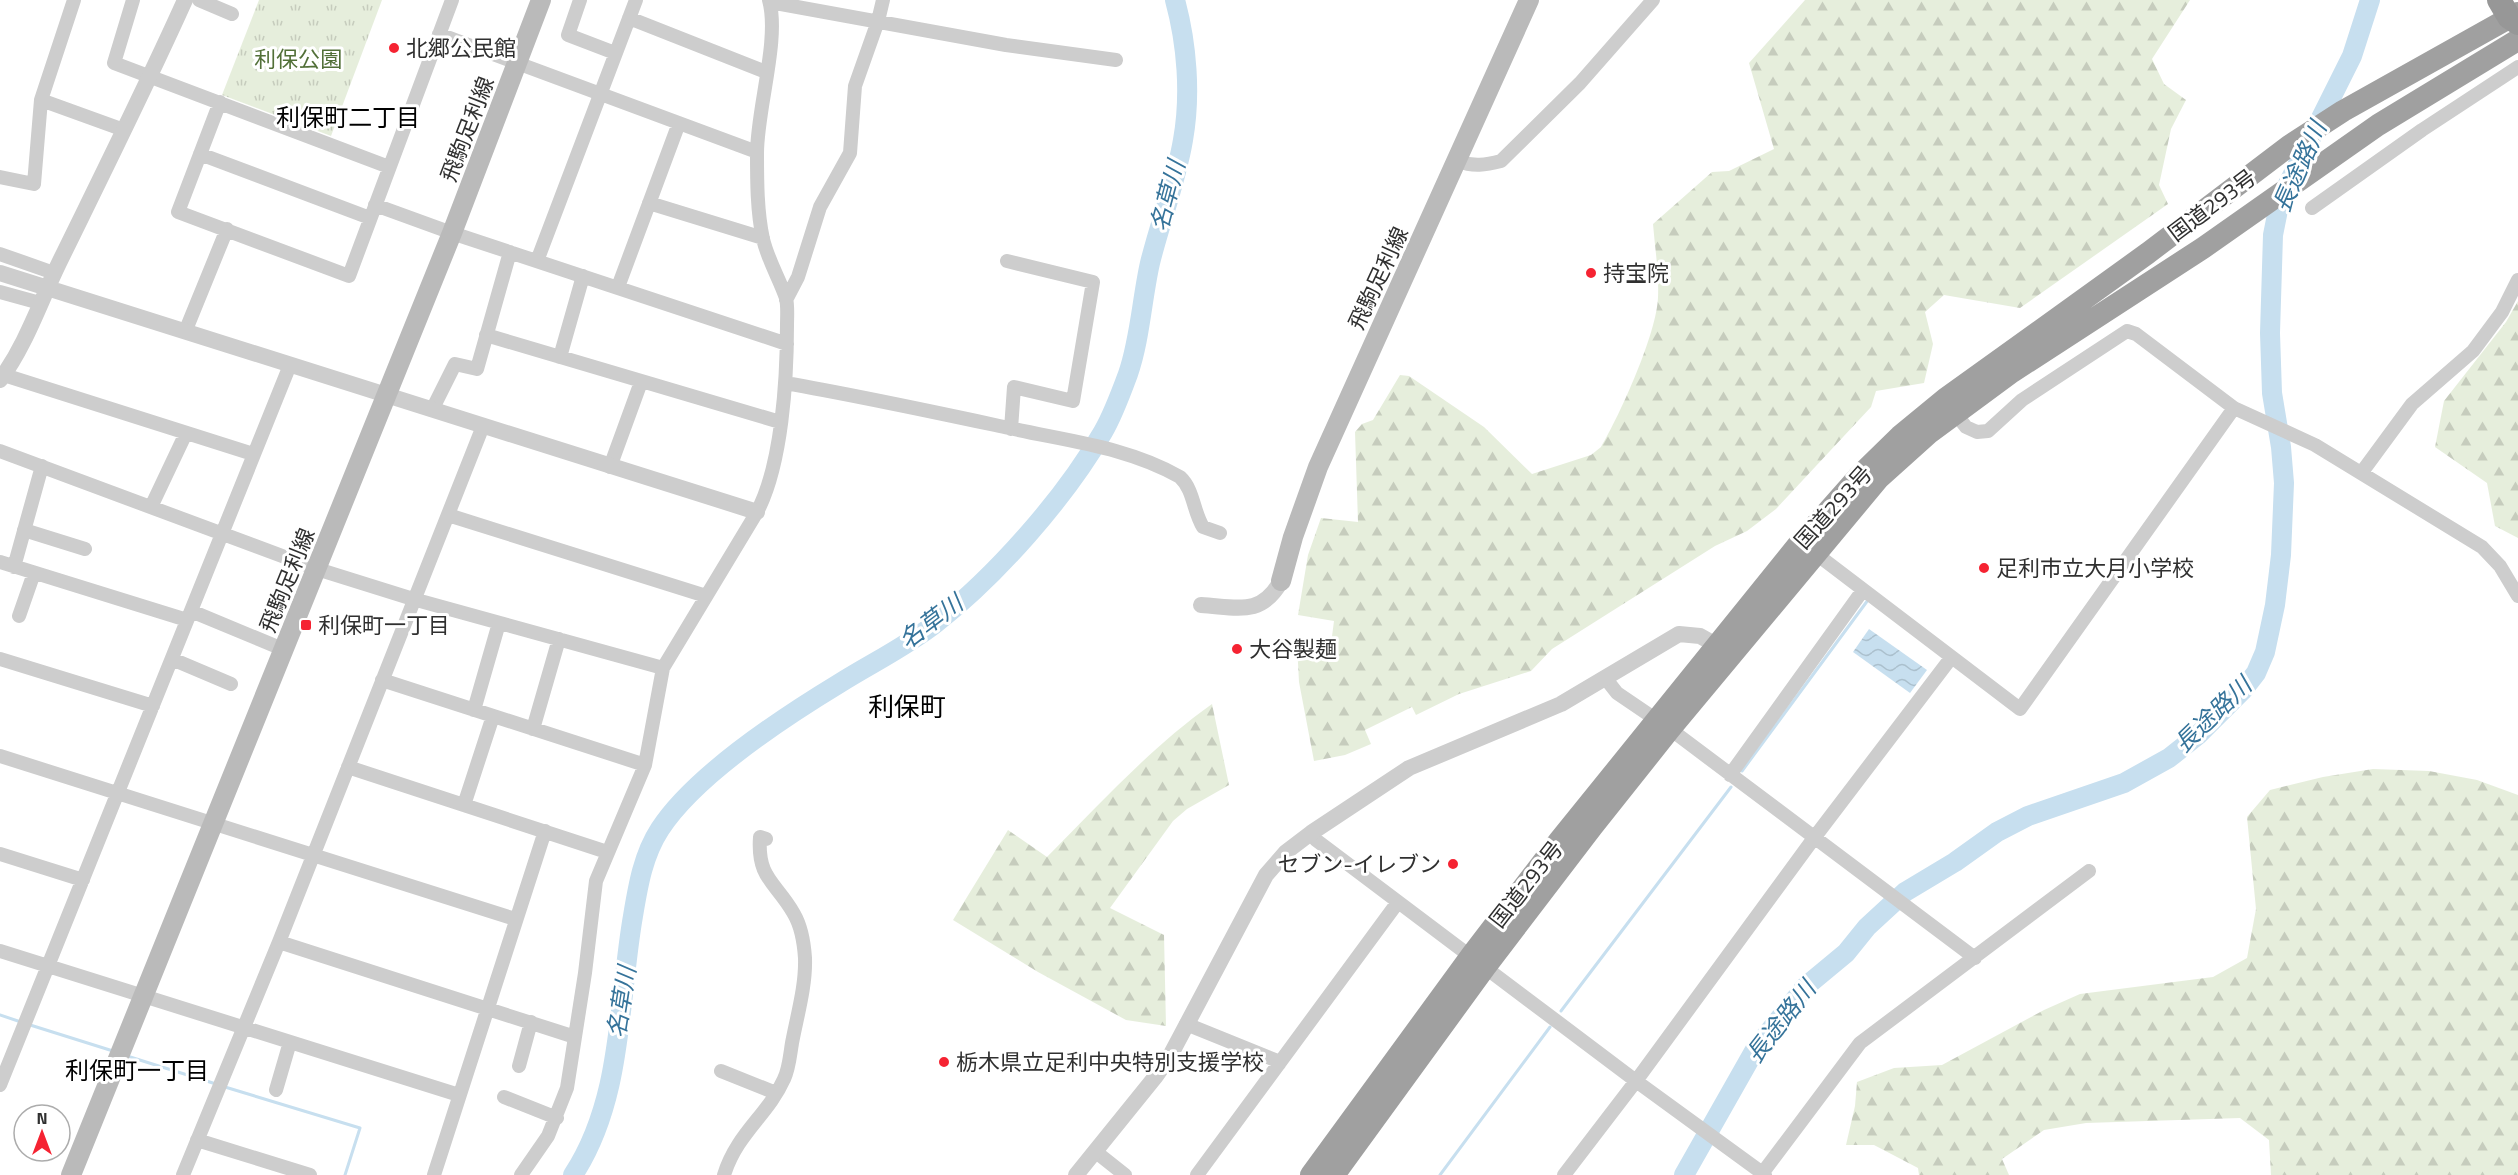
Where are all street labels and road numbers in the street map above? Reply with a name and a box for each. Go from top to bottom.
street label: 飛駒足利線 [431,72,503,186]
street label: 国道293号 [2161,160,2263,250]
street label: 飛駒足利線 [1339,221,1417,335]
street label: 国道293号 [1786,457,1880,557]
street label: 飛駒足利線 [251,523,323,637]
street label: 国道293号 [1481,833,1571,935]

